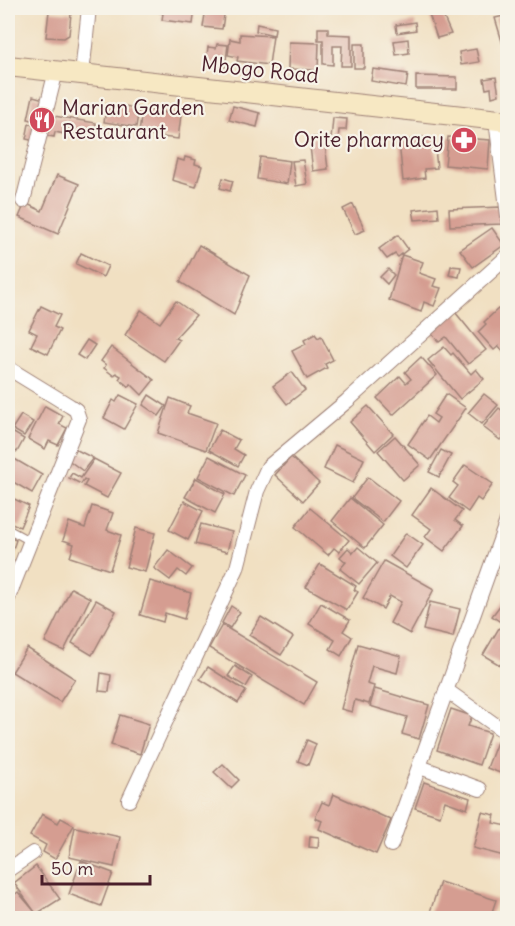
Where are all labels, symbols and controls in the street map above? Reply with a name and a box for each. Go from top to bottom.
street label: Mbogo Road [200,50,320,89]
place label: Marian Garden Restaurant [62,94,205,145]
restaurant icon: Marian Garden Restaurant [27,105,57,135]
pharmacy icon: Orite pharmacy [449,125,479,155]
place label: Orite pharmacy [294,126,444,153]
scale bar [42,848,150,886]
text: 50 m [51,857,93,880]

